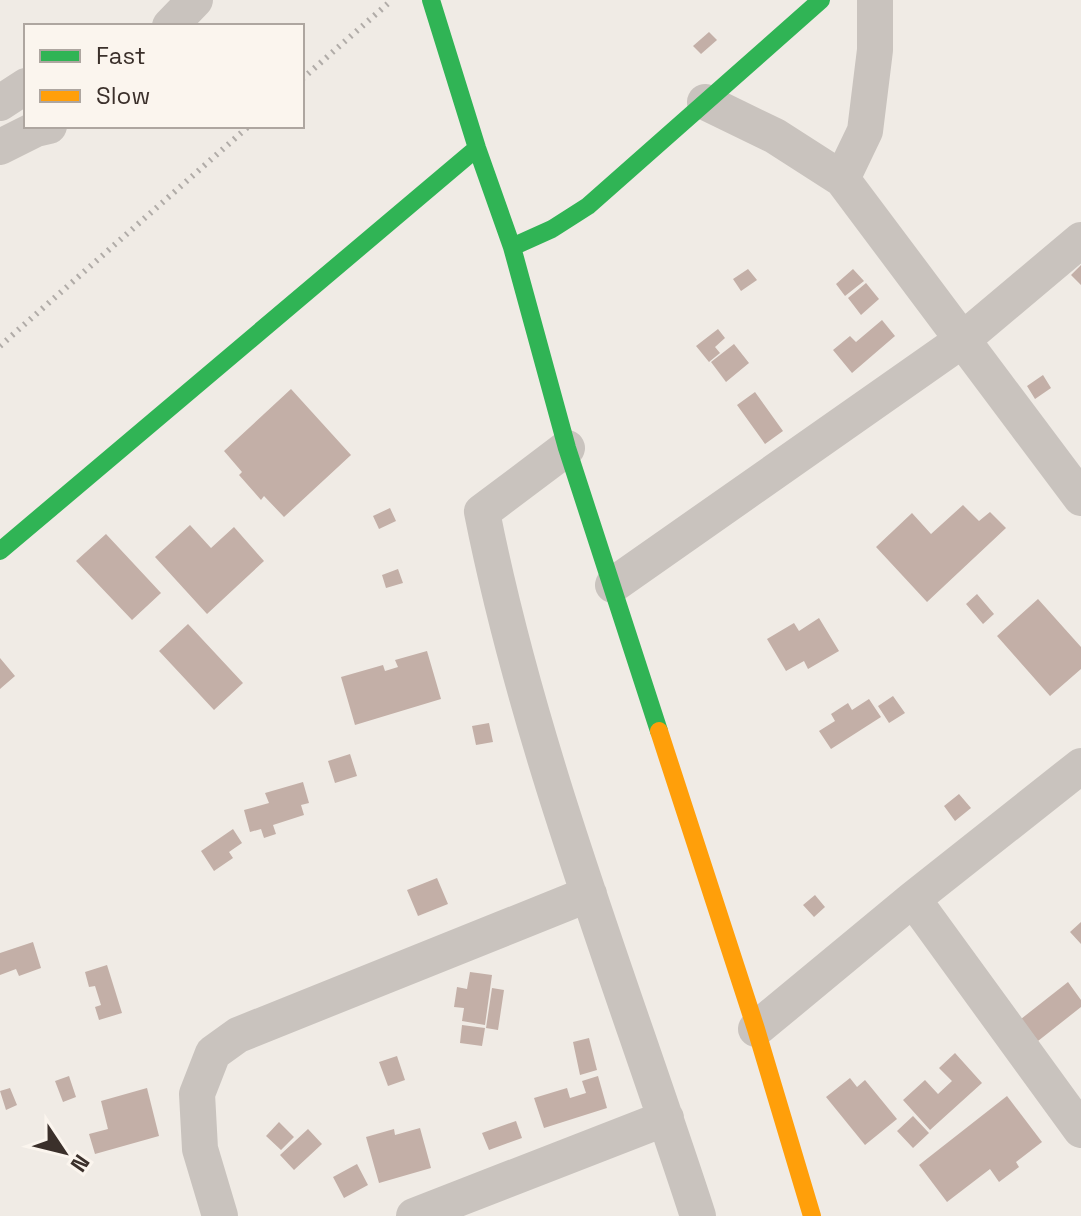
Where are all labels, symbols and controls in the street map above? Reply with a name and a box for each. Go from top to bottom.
legend [24,24,304,128]
text: Fast [96,40,146,71]
text: Slow [96,80,150,111]
north arrow [24,1112,104,1192]
text: N [65,1149,96,1178]

